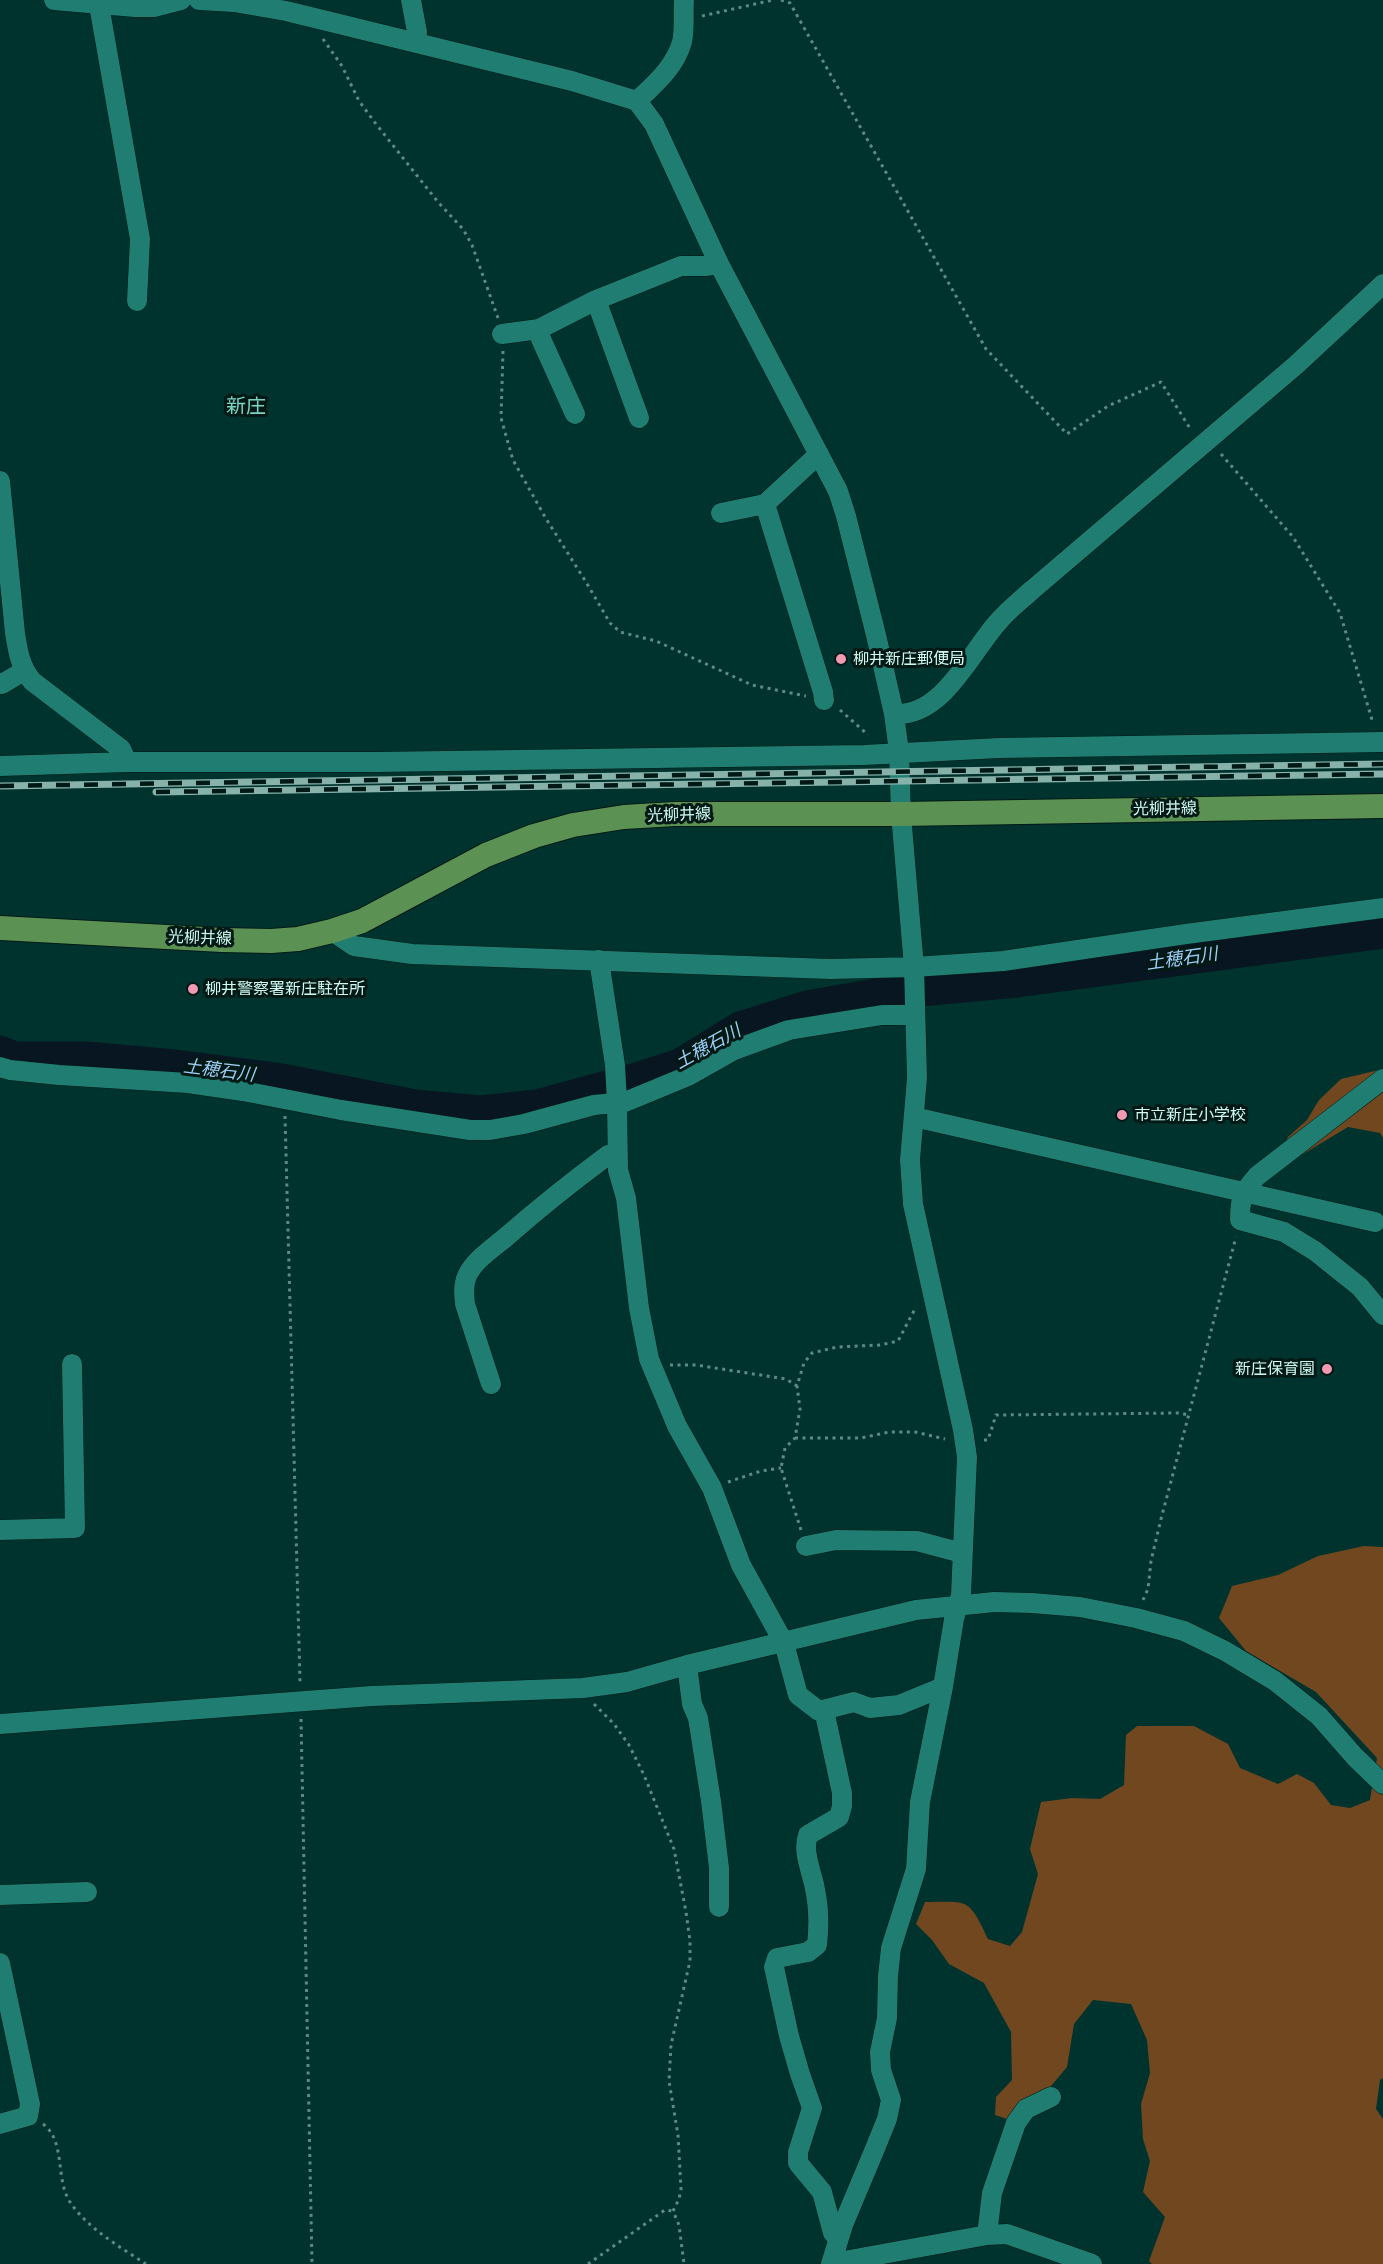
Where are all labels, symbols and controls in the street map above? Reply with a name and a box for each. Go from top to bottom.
district label: 新庄 [226,395,266,419]
place label: 柳井新庄郵便局 [853,649,965,669]
marker: 柳井新庄郵便局 [834,652,848,666]
street label: 光柳井線 [1133,799,1197,819]
street label: 光柳井線 [647,804,711,826]
street label: 光柳井線 [168,927,232,949]
water label: 土穂石川 [1145,943,1219,975]
place label: 柳井警察署新庄駐在所 [205,979,365,999]
marker: 柳井警察署新庄駐在所 [186,982,200,996]
water label: 土穂石川 [671,1020,745,1074]
water label: 土穂石川 [182,1056,256,1086]
place label: 市立新庄小学校 [1134,1105,1246,1125]
marker: 市立新庄小学校 [1115,1108,1129,1122]
place label: 新庄保育園 [1235,1359,1315,1379]
marker: 新庄保育園 [1320,1362,1334,1376]

